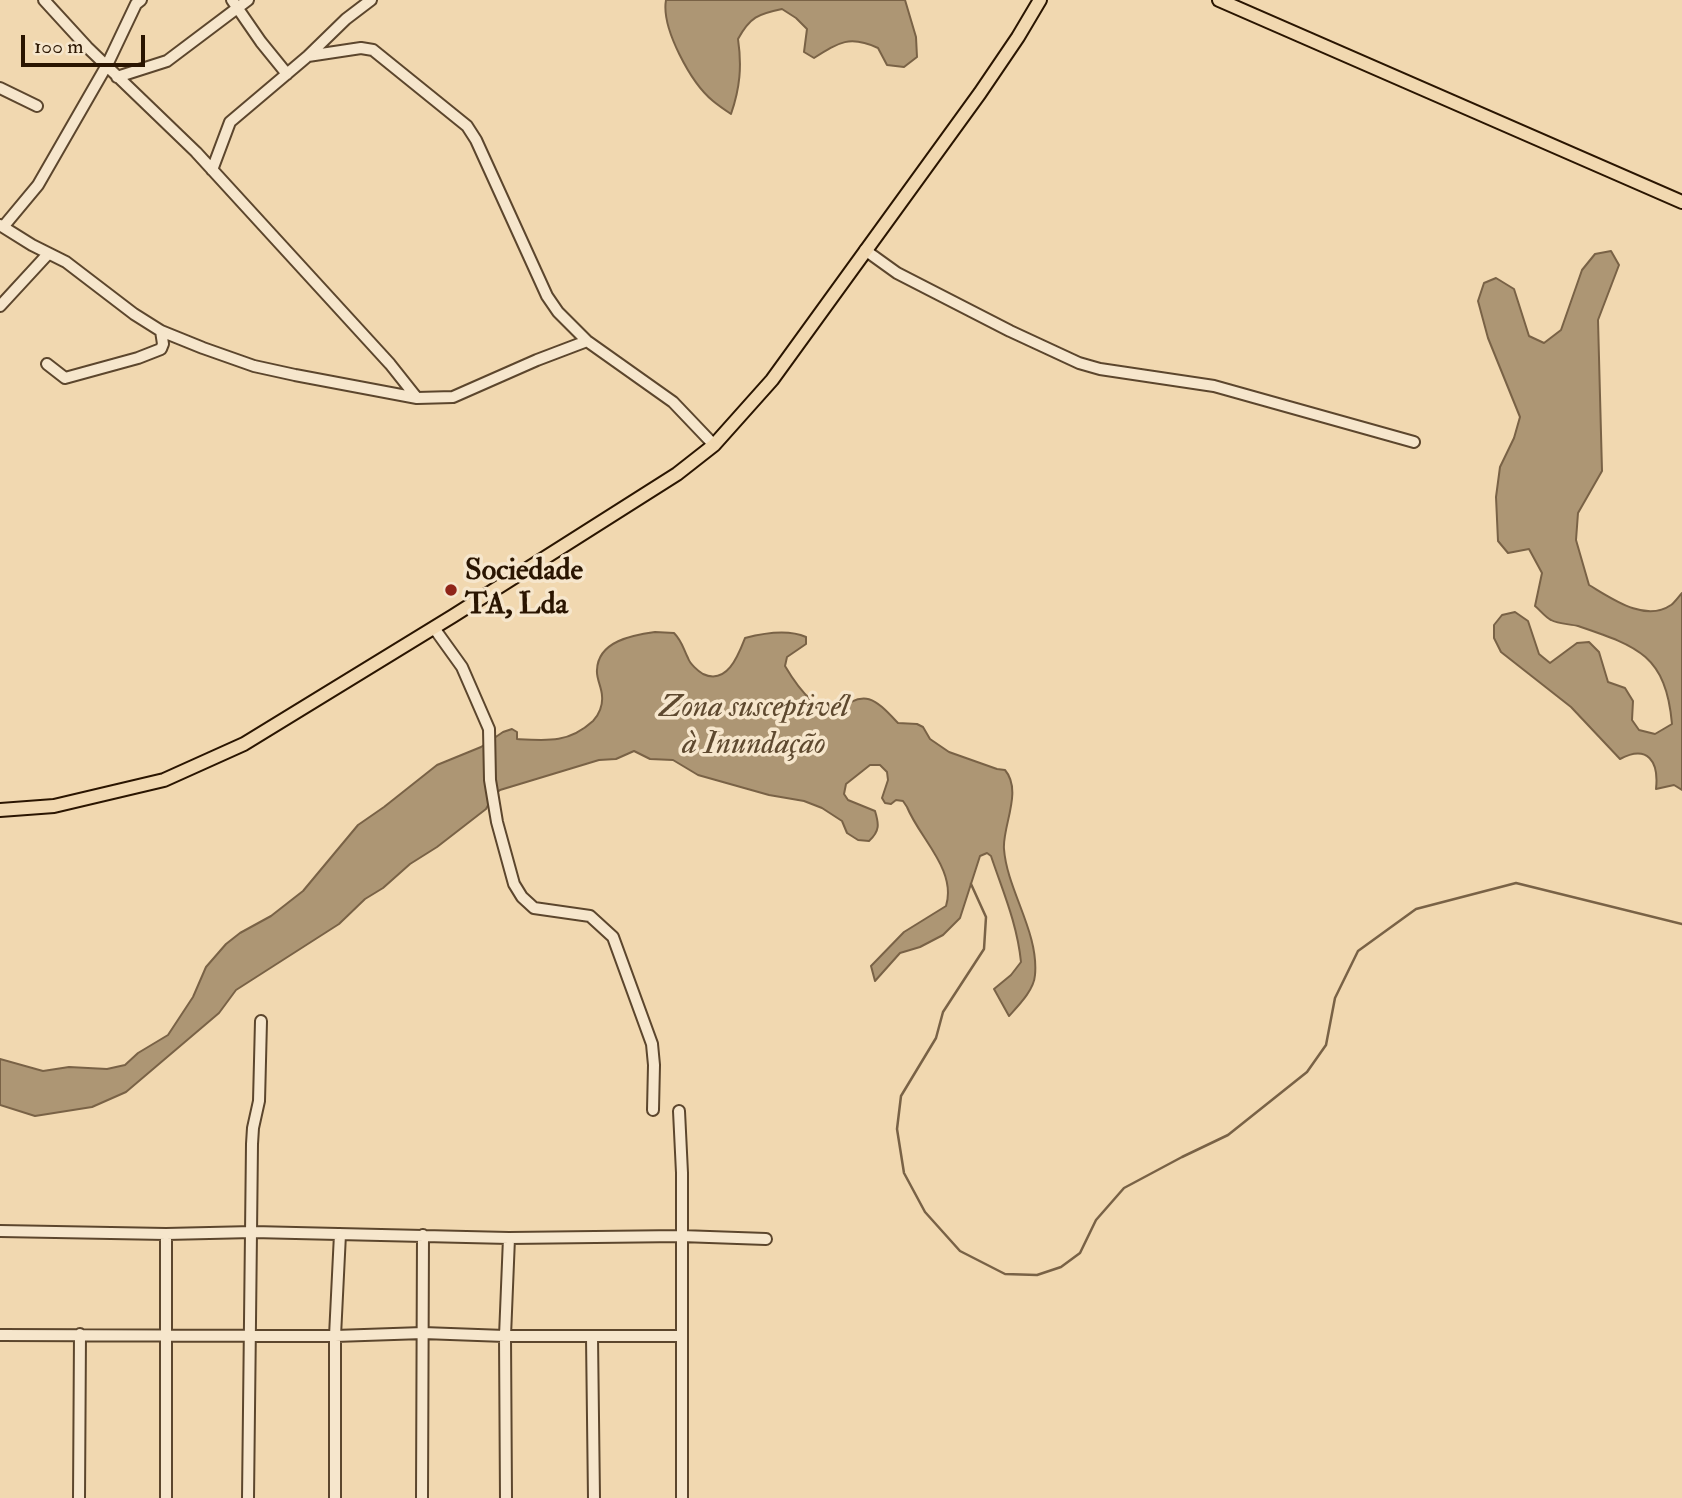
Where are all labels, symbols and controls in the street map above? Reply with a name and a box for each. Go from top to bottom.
scale bar [24,21,149,65]
text: 100 m [34,33,84,60]
place label: Sociedade TA, Lda [465,555,583,626]
marker: Sociedade TA, Lda [443,582,459,598]
water label: Zona susceptivél à Inundação [659,690,849,765]

